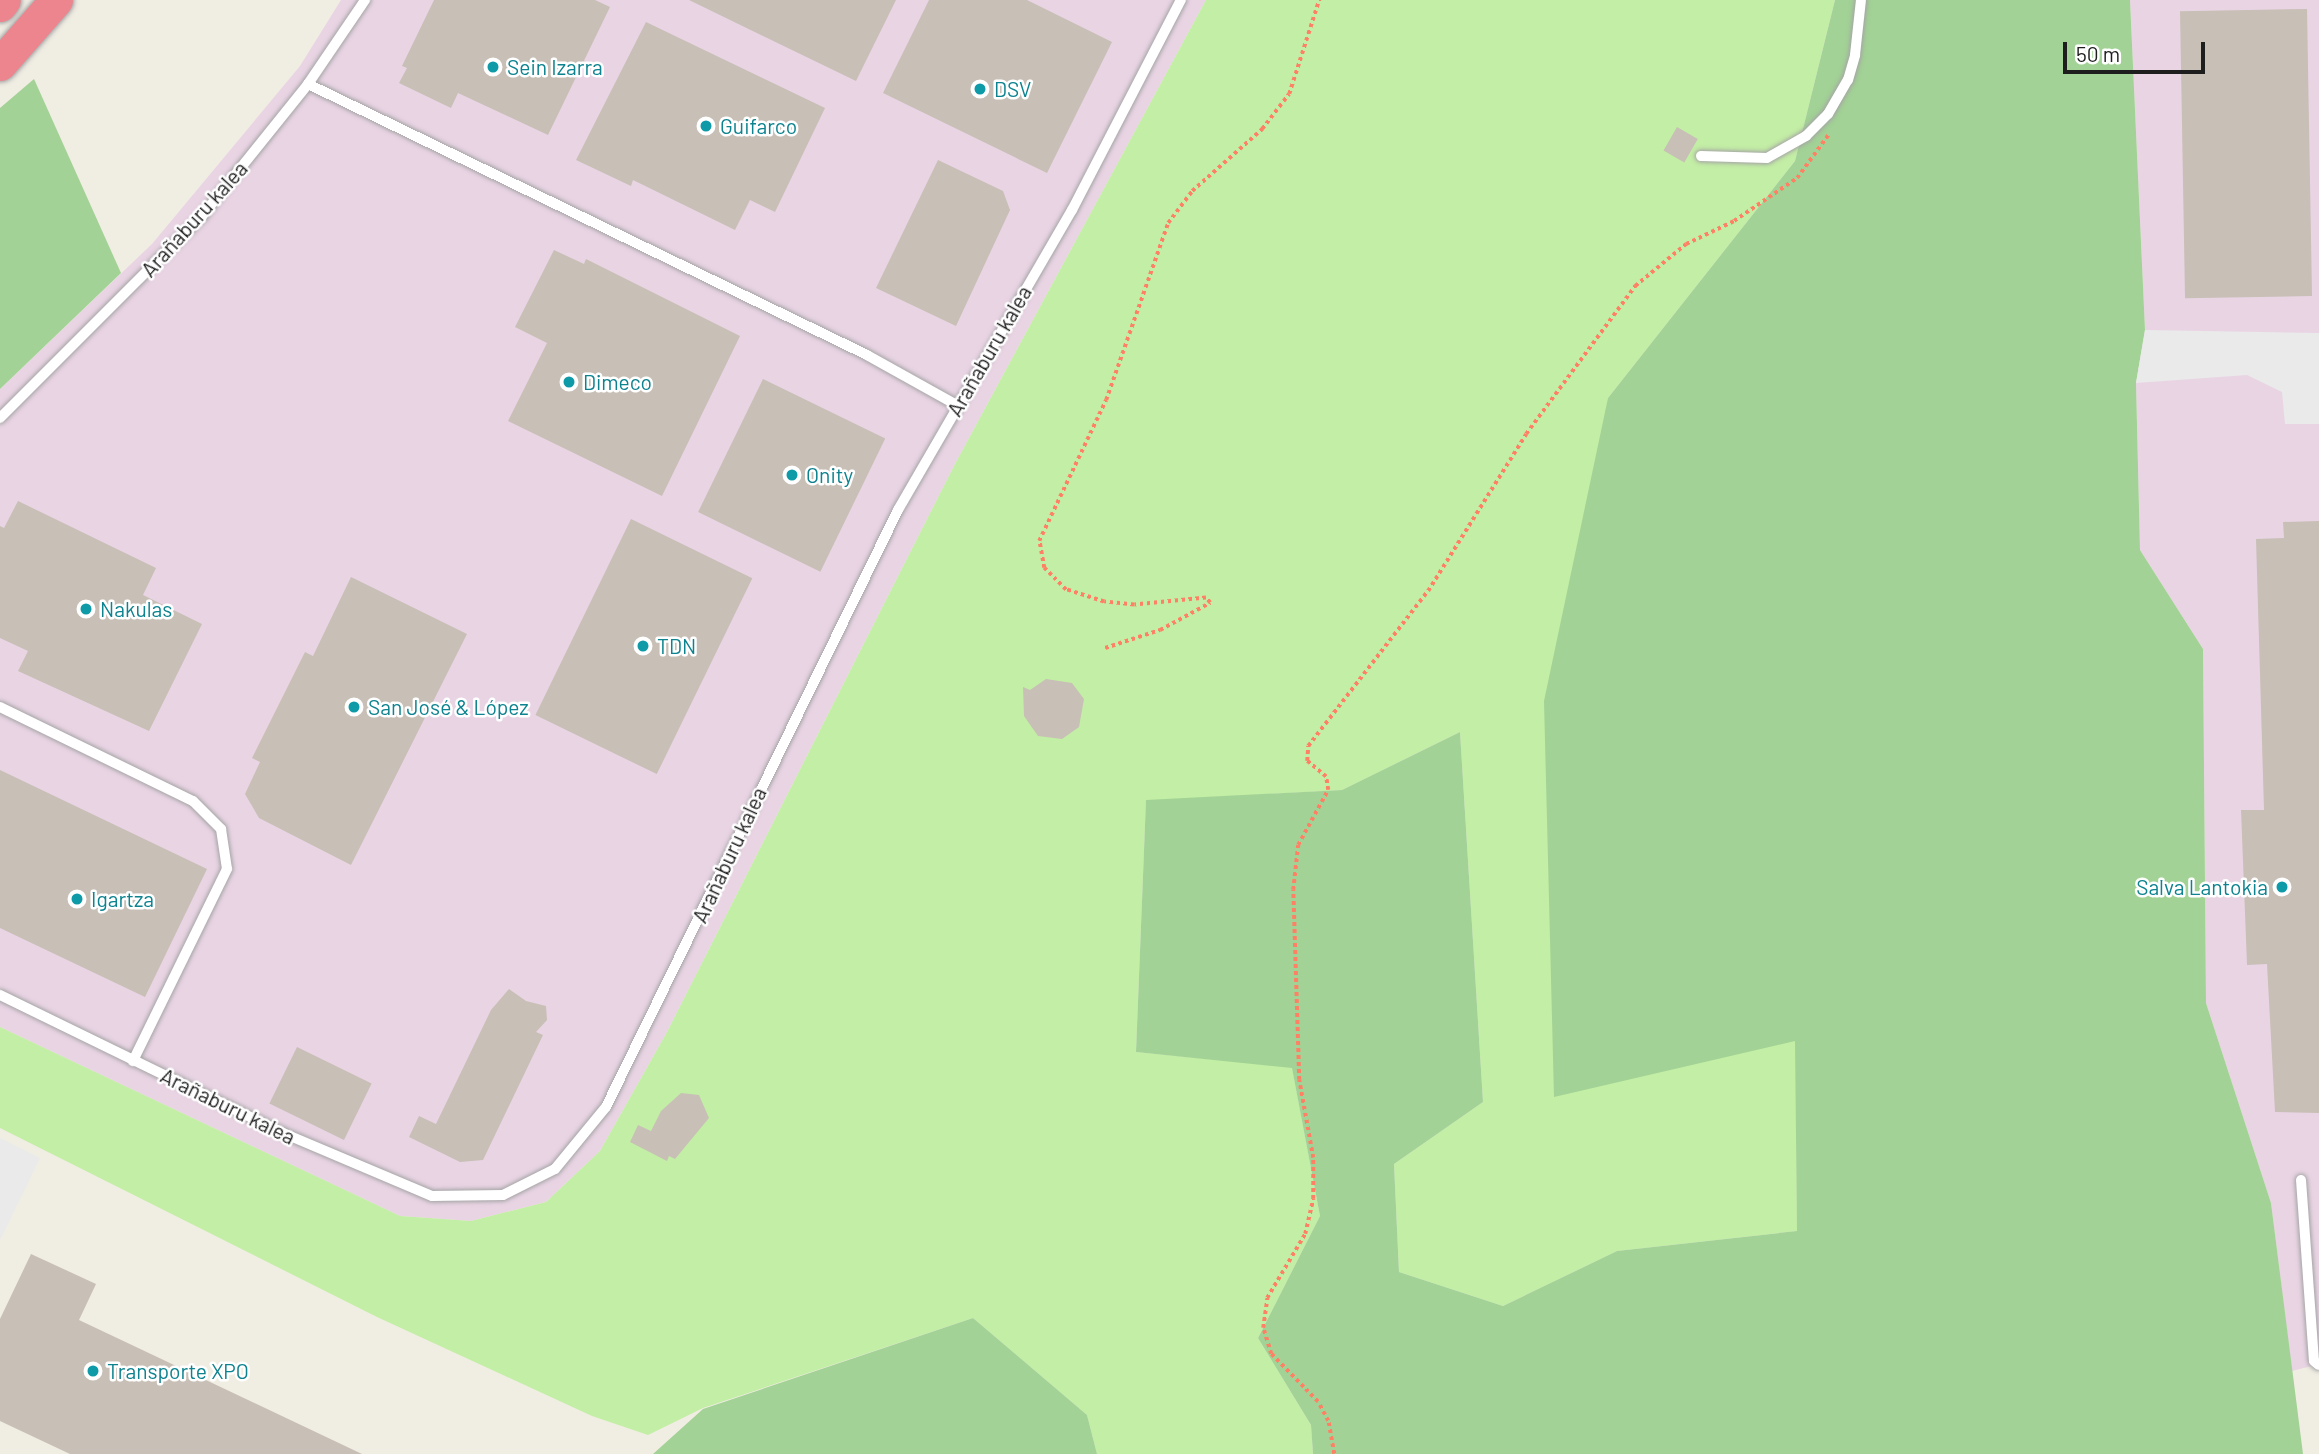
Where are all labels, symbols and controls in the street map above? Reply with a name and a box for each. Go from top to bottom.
scale bar [2067,28,2209,72]
text: 50 m [2076,41,2120,66]
place label: Sein Izarra [507,54,603,80]
marker: Sein Izarra [485,59,501,75]
place label: DSV [994,76,1031,102]
marker: DSV [972,81,988,97]
place label: Guifarco [720,113,797,139]
marker: Guifarco [698,118,714,134]
street label: Arañaburu kalea [136,156,252,282]
street label: Arañaburu kalea [941,281,1037,421]
place label: Dimeco [583,369,652,395]
marker: Dimeco [561,374,577,390]
place label: Onity [806,462,853,488]
marker: Onity [784,467,800,483]
place label: Nakulas [100,596,172,622]
marker: Nakulas [78,601,94,617]
place label: TDN [657,633,696,659]
marker: TDN [635,638,651,654]
place label: San José & López [368,694,529,720]
marker: San José & López [346,699,362,715]
street label: Arañaburu kalea [687,783,771,927]
place label: Salva Lantokia [2136,874,2268,900]
marker: Salva Lantokia [2274,879,2290,895]
place label: Igartza [91,886,154,912]
marker: Igartza [69,891,85,907]
street label: Arañaburu kalea [157,1063,299,1149]
place label: Transporte XPO [107,1358,249,1384]
marker: Transporte XPO [85,1363,101,1379]

